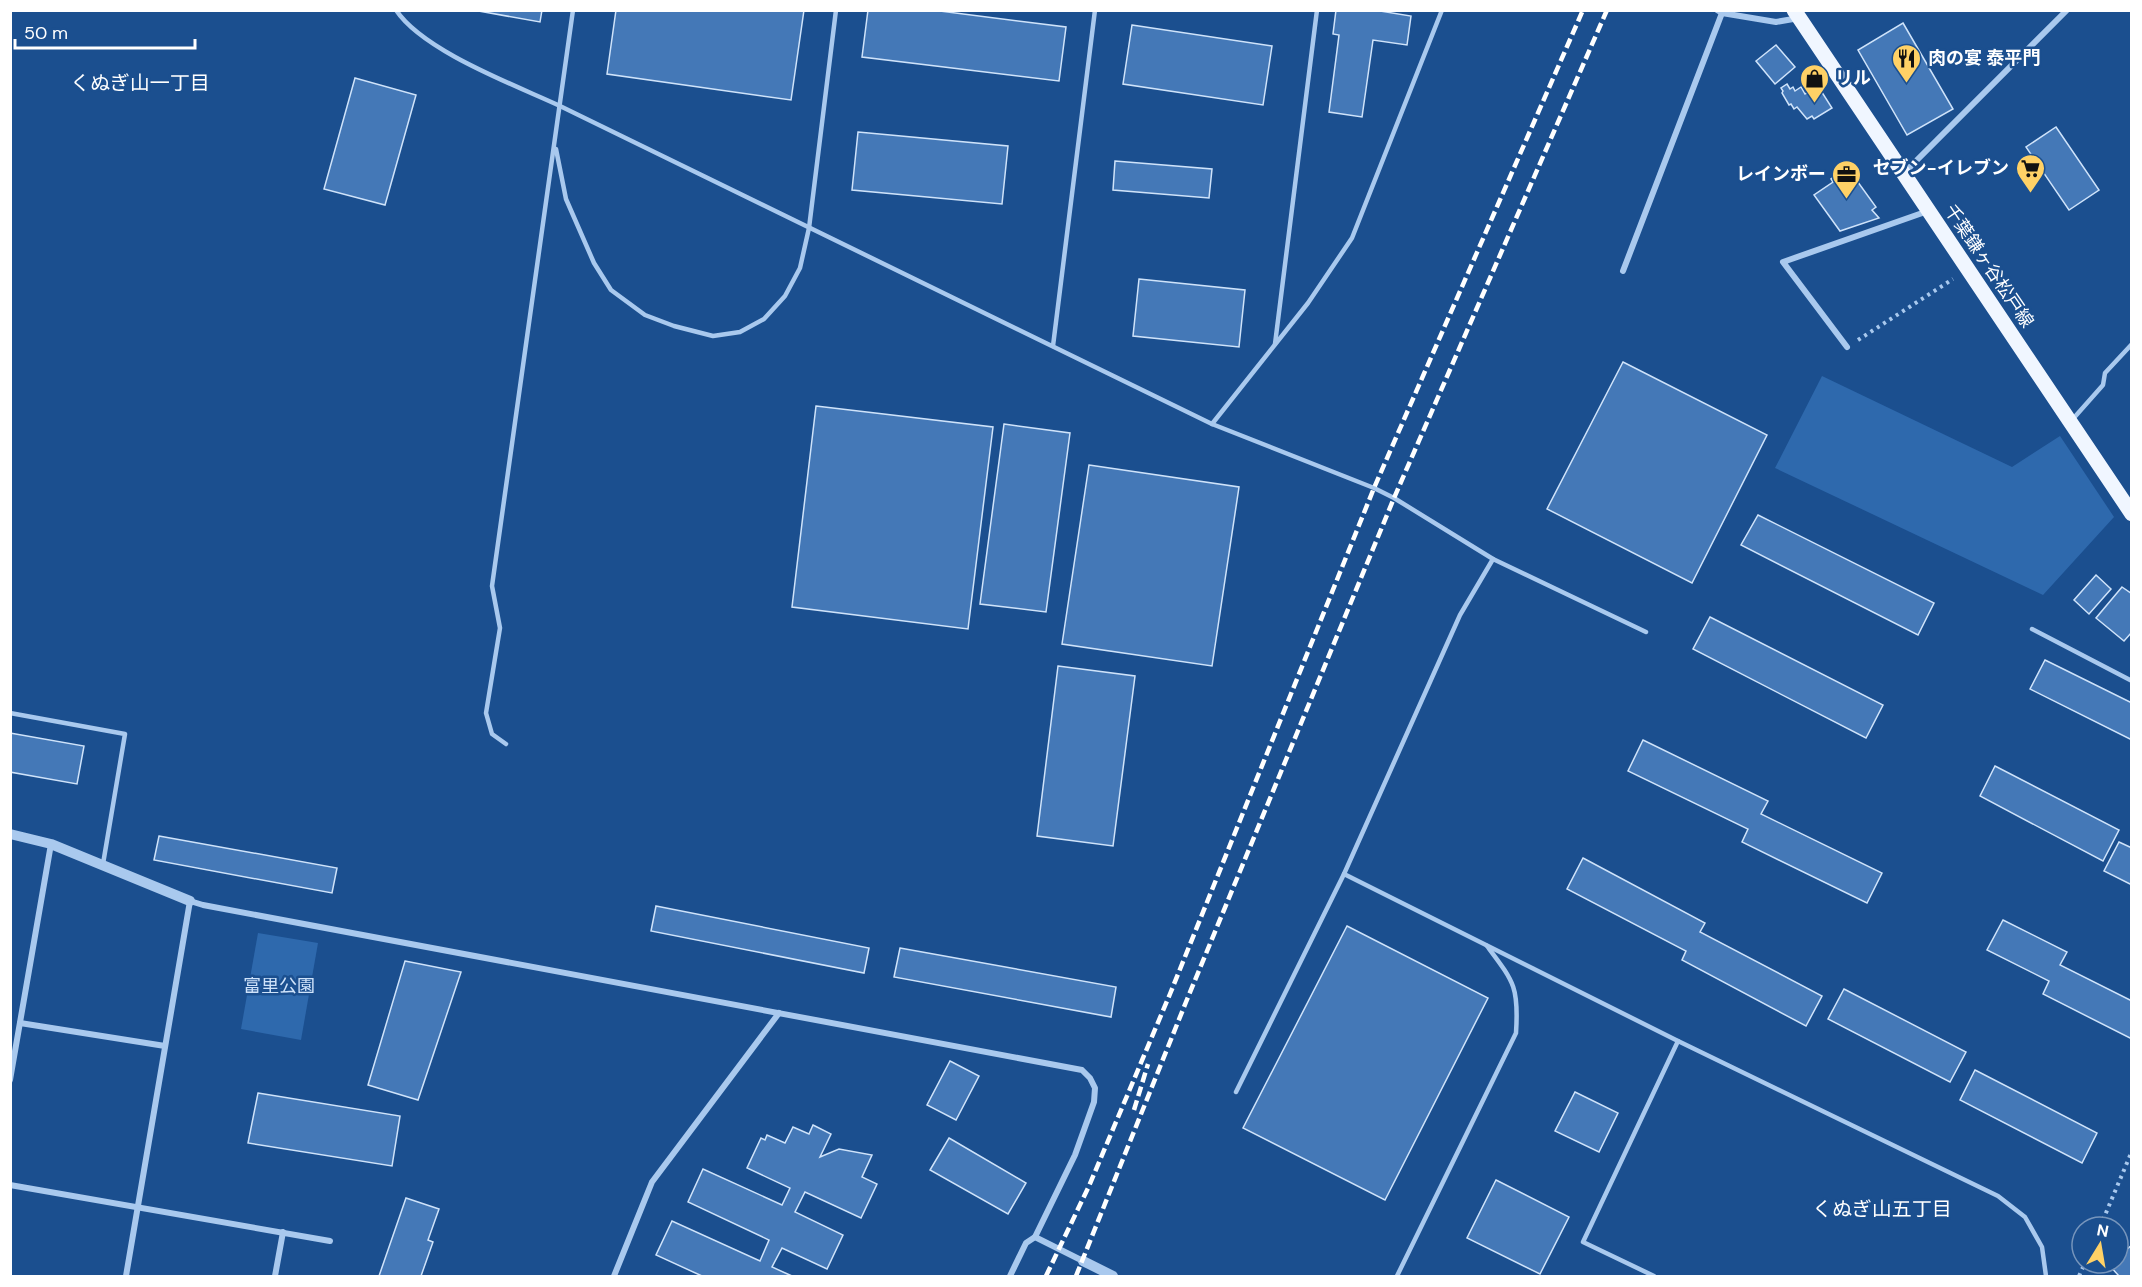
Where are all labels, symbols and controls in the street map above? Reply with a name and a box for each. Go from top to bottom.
scale bar [15,12,195,50]
text: 50 m [24,21,68,45]
restaurant icon: 肉の宴 泰平門 [1891,42,1923,84]
place label: 肉の宴 泰平門 [1928,46,2040,70]
shop icon: リル [1798,62,1830,104]
place label: リル [1835,66,1871,90]
district label: くぬぎ山一丁目 [70,70,210,96]
supermarket icon: セブン-イレブン [2014,152,2046,194]
place label: セブン-イレブン [1873,156,2009,180]
office icon: レインボー [1831,158,1863,200]
place label: レインボー [1736,162,1826,186]
street label: 千葉鎌ヶ谷松戸線 [1939,200,2039,332]
park label: 富里公園 [243,974,315,998]
district label: くぬぎ山五丁目 [1812,1196,1952,1222]
north arrow [2070,1215,2130,1275]
text: N [2095,1219,2110,1242]

